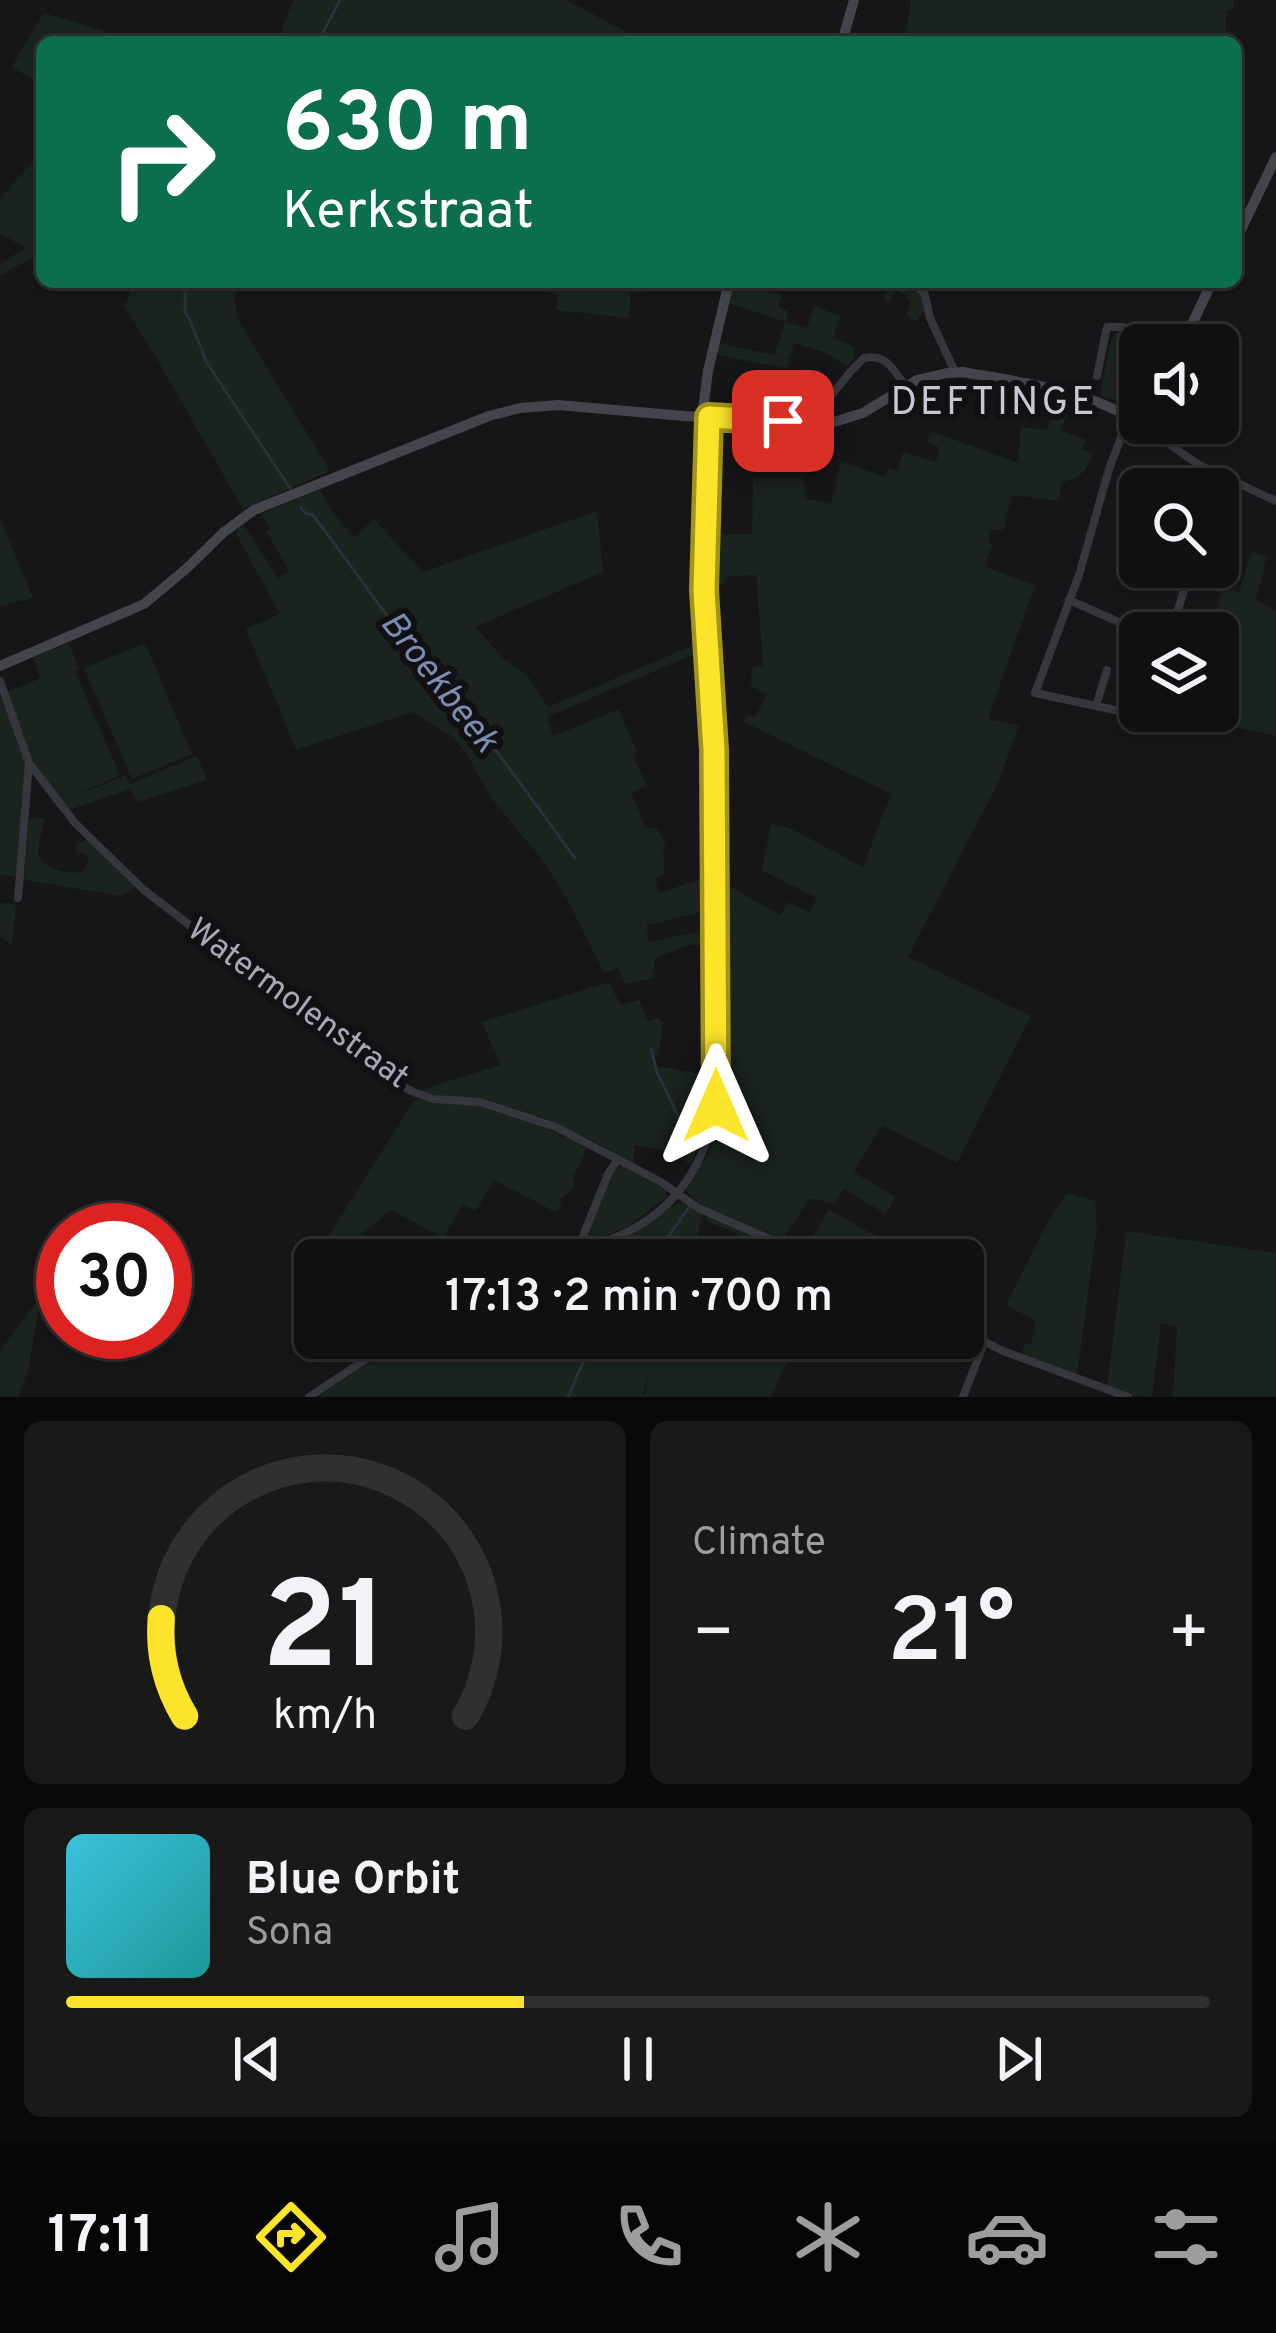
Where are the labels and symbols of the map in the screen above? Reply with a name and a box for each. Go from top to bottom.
pin [732,370,834,472]
district label: DEFTINGE [890,380,1098,429]
water label: Broekbeek [369,603,508,764]
street label: Watermolenstraat [178,910,416,1100]
position arrow [653,1043,779,1169]
speed limit sign: 30 [36,1203,192,1359]

